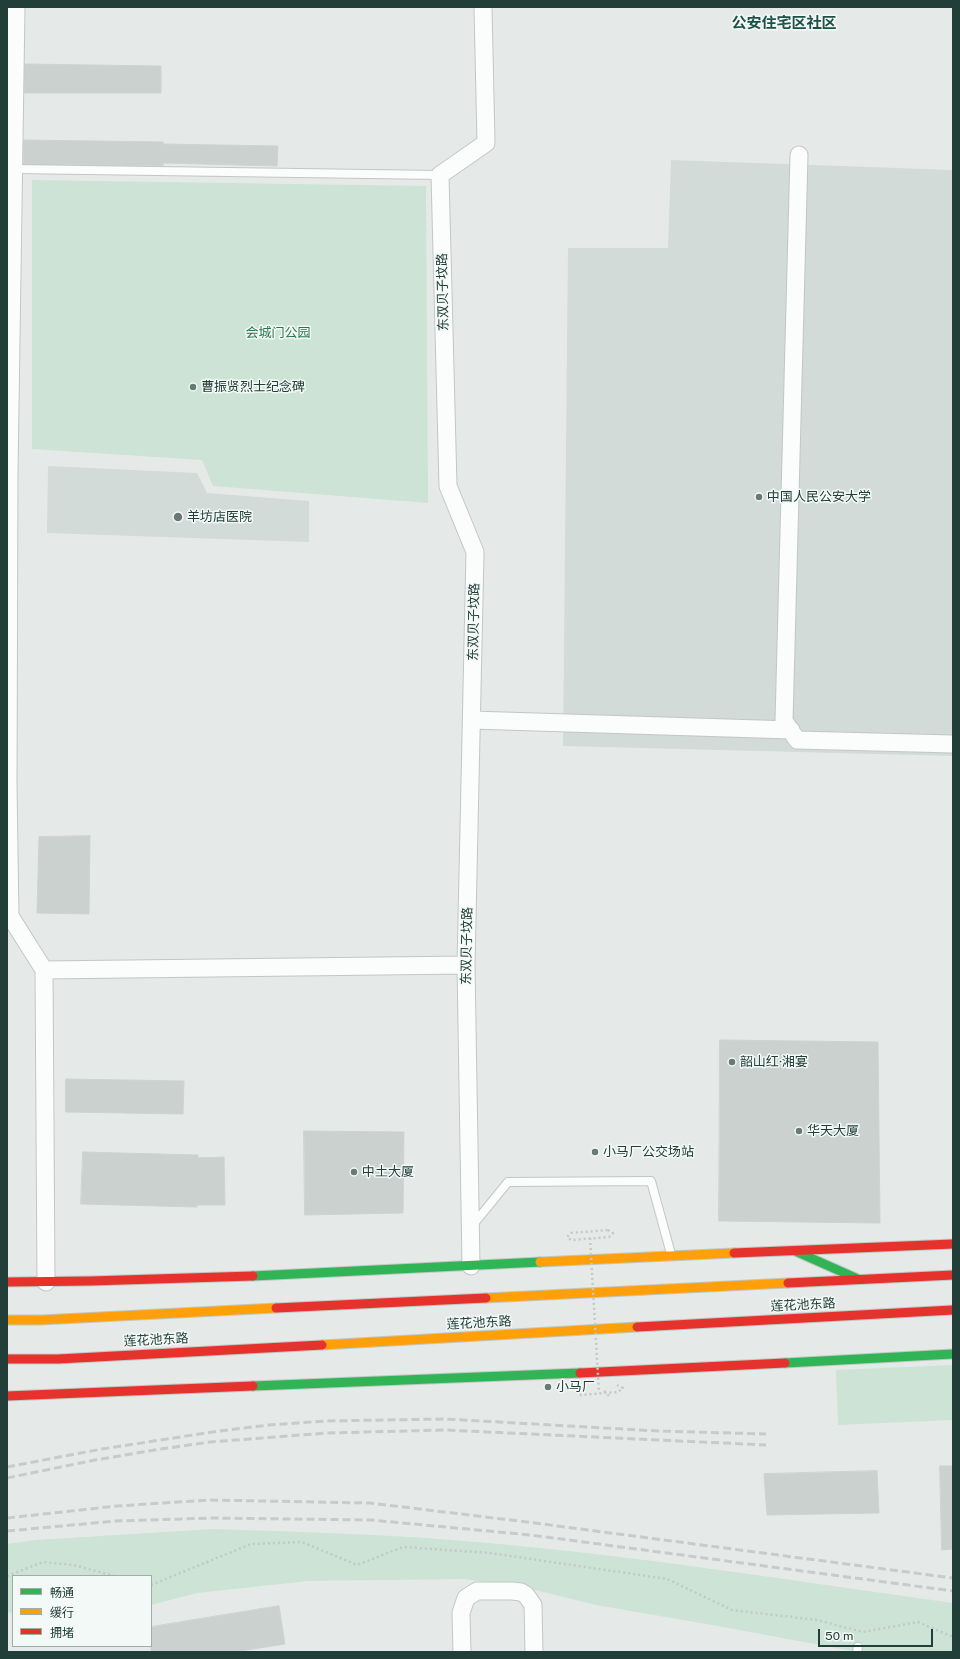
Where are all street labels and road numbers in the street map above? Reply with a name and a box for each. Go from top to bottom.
street label: 东双贝子坟路 [435,253,451,331]
street label: 东双贝子坟路 [466,583,482,661]
street label: 东双贝子坟路 [459,907,475,985]
street label: 莲花池东路 [770,1296,836,1314]
street label: 莲花池东路 [446,1314,512,1332]
street label: 莲花池东路 [123,1331,189,1349]

